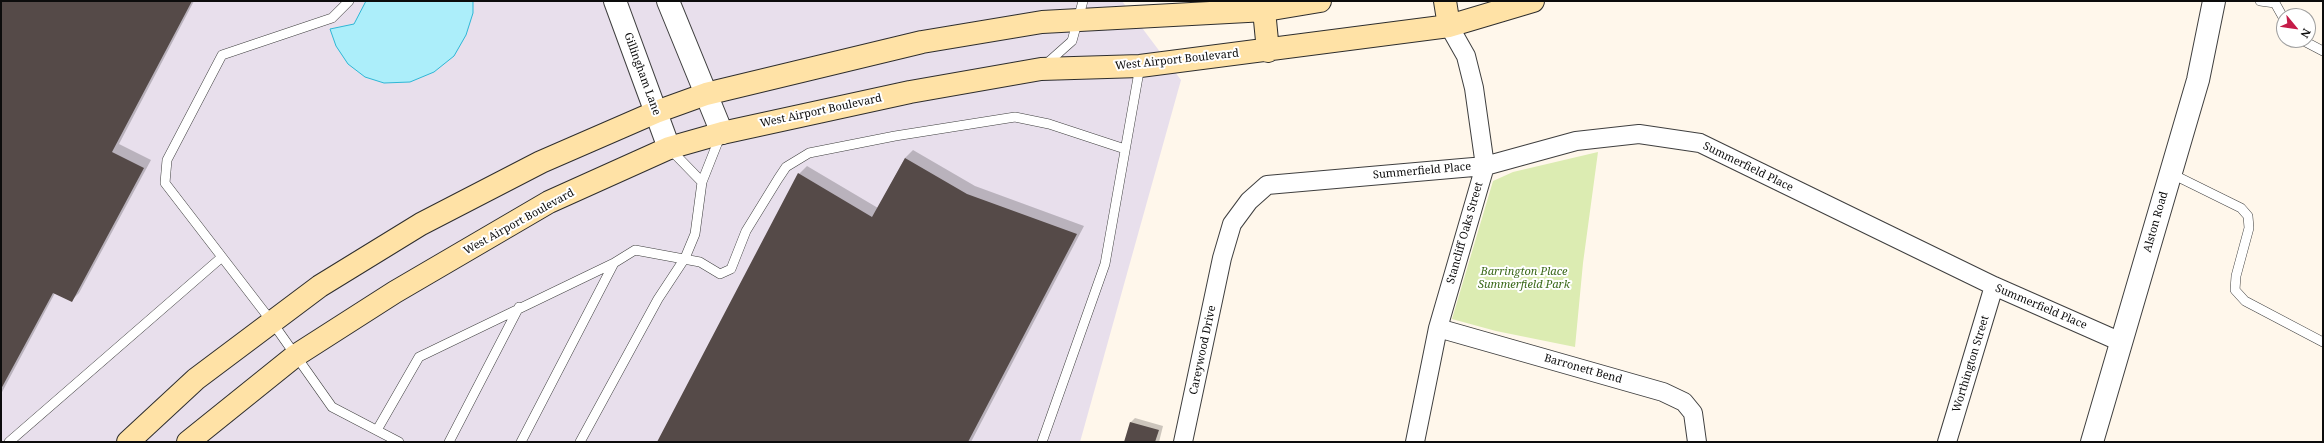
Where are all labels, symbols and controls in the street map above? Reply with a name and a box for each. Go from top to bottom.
north arrow [2276,8,2316,48]
text: N [2297,26,2315,41]
street label: Gillingham Lane [621,31,663,117]
street label: West Airport Boulevard [1115,47,1239,73]
street label: West Airport Boulevard [759,92,883,130]
street label: Summerfield Place [1701,139,1795,195]
street label: Summerfield Place [1372,160,1472,182]
street label: Stancliff Oaks Street [1444,181,1486,285]
street label: West Airport Boulevard [461,186,577,258]
street label: Alston Road [2141,190,2171,254]
park label: Barrington Place Summerfield Park [1478,265,1570,291]
street label: Summerfield Place [1993,282,2089,332]
street label: Careywood Drive [1187,304,1219,396]
street label: Worthington Street [1950,314,1992,414]
street label: Barronett Bend [1542,352,1624,386]

